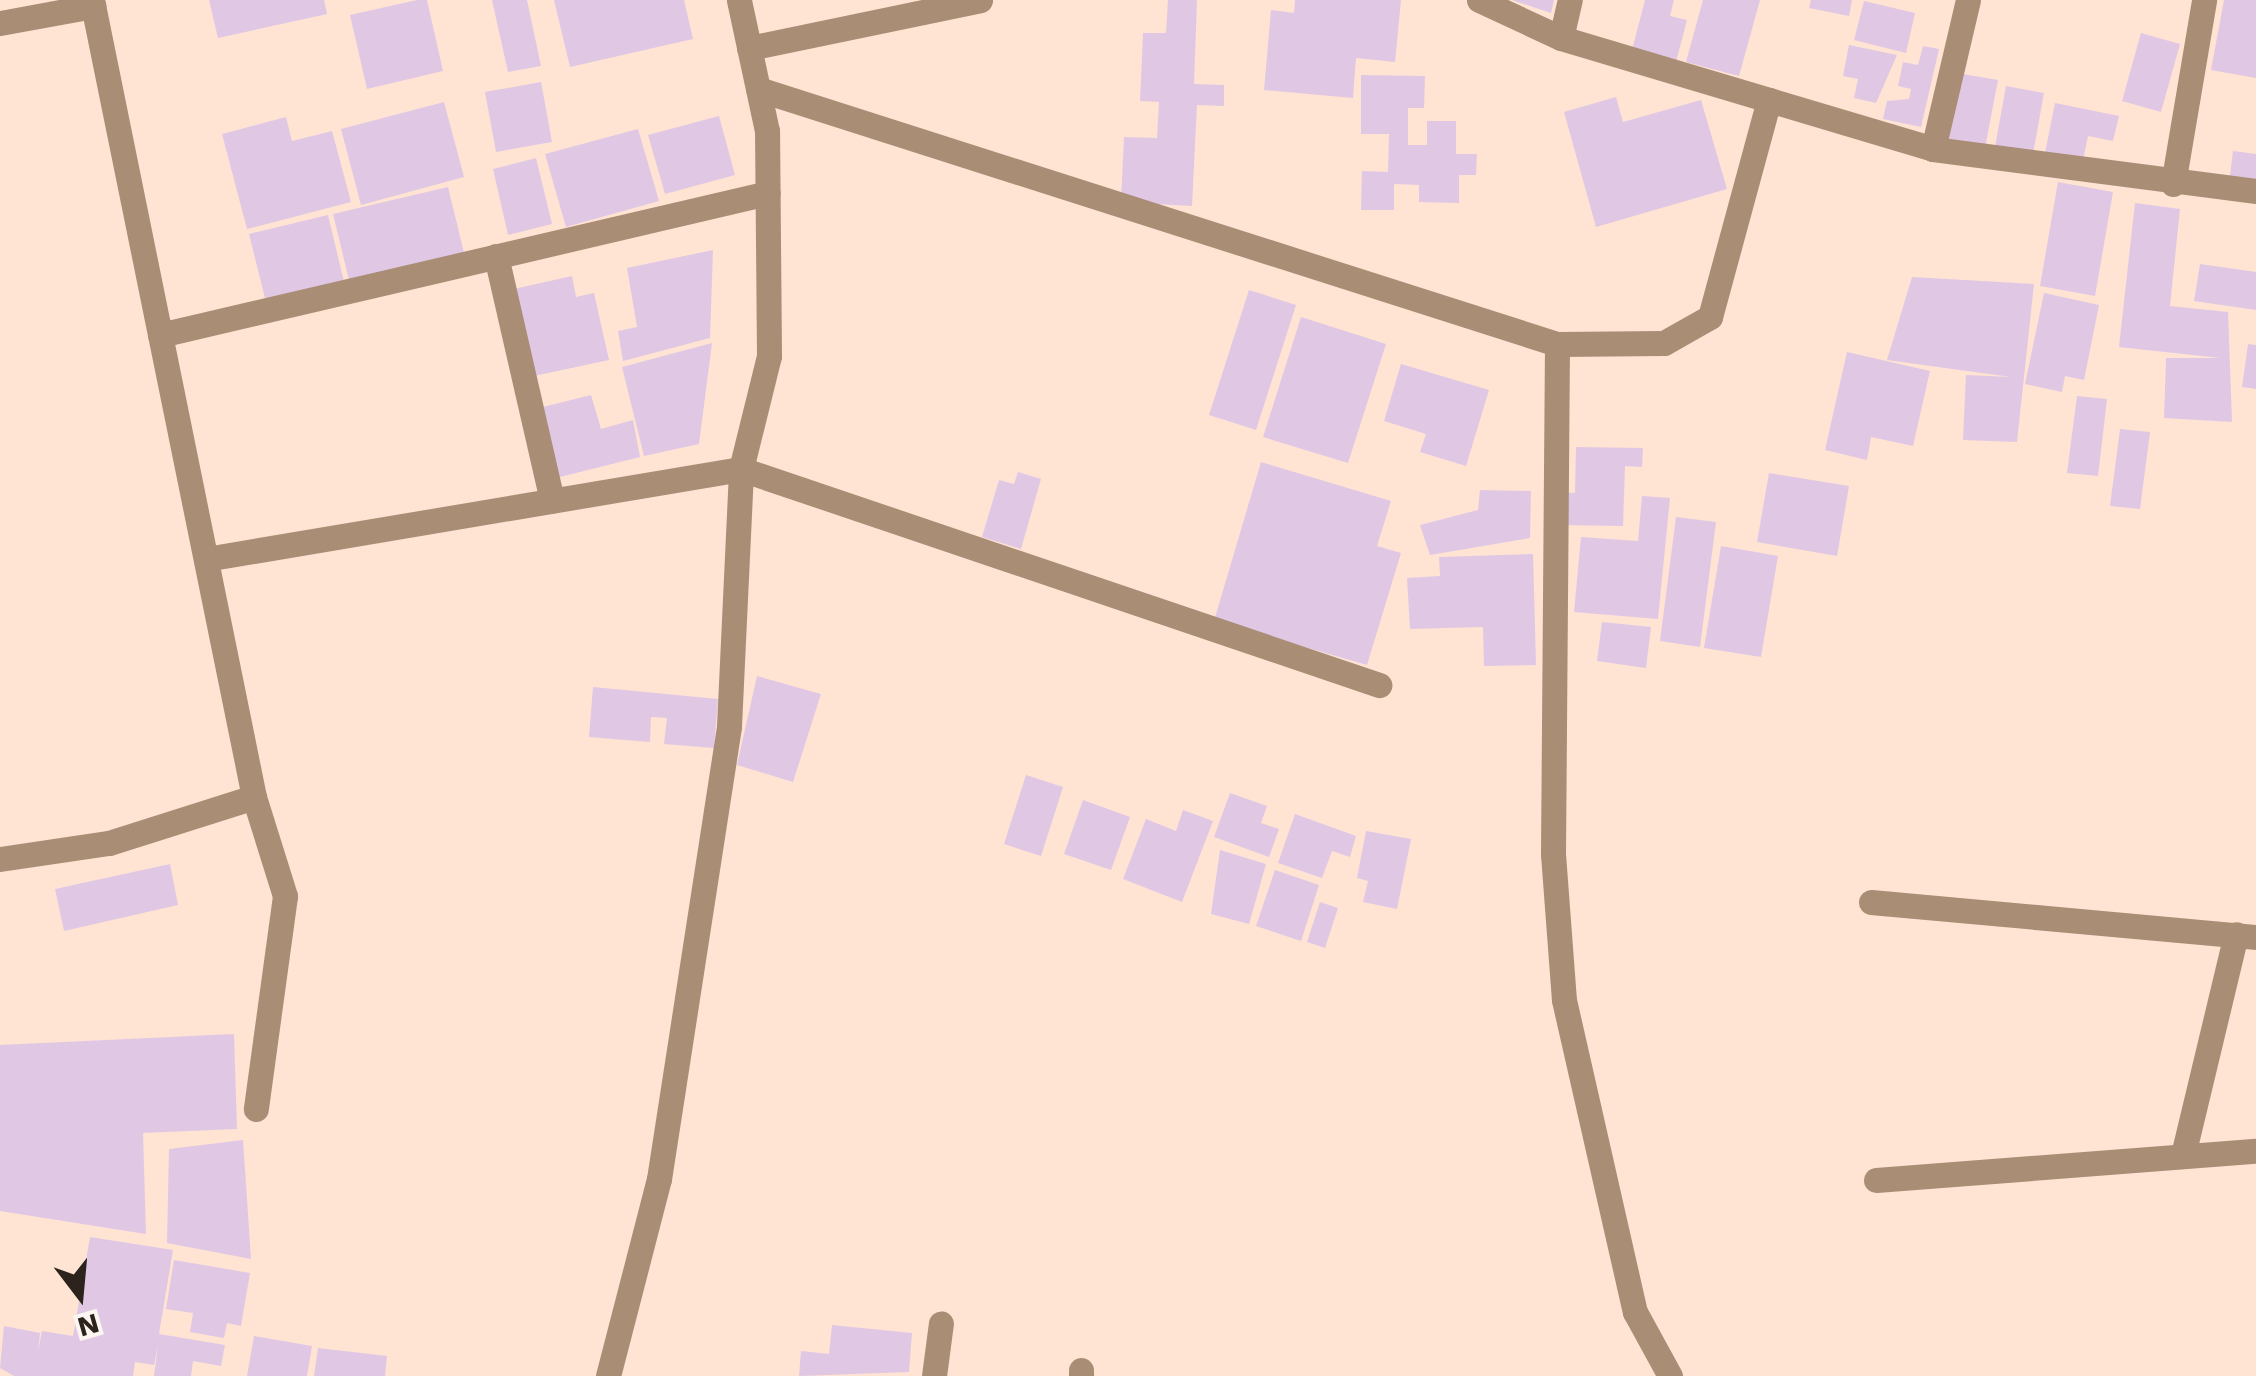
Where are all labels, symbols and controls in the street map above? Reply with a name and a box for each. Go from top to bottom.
north arrow [30,1246,130,1346]
text: N [74,1307,103,1344]

